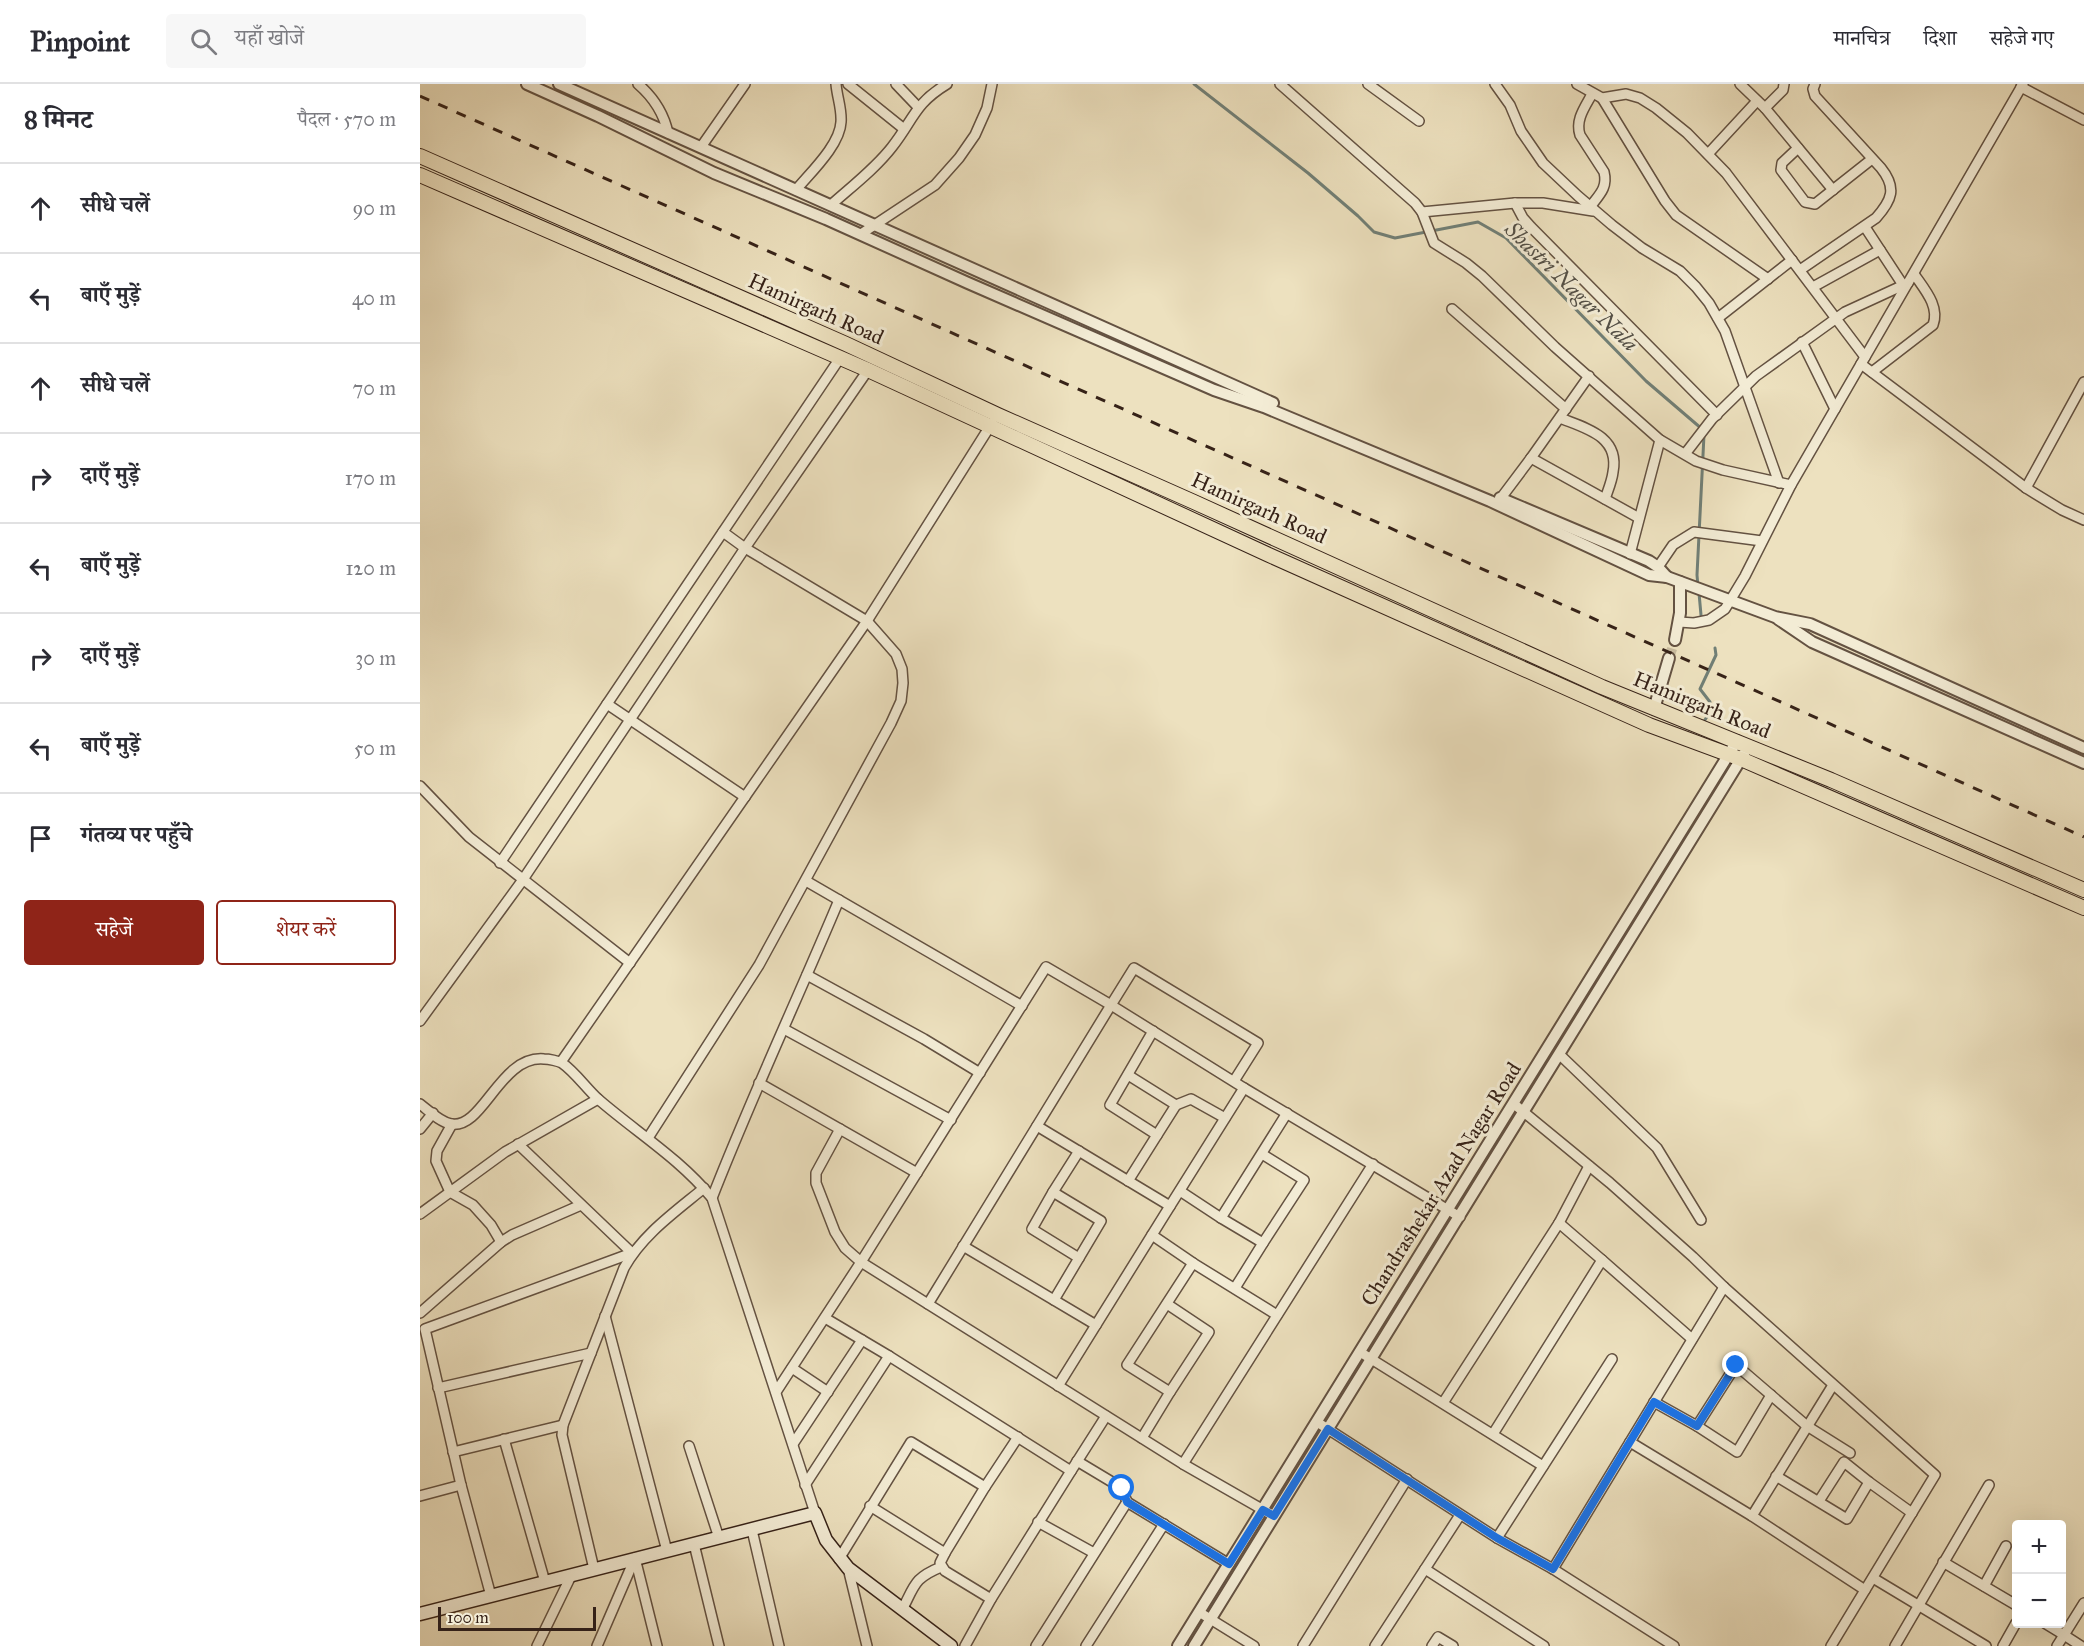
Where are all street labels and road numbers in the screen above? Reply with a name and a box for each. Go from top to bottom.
street label: Hamirgarh Road [744,268,888,351]
street label: Hamirgarh Road [1187,467,1331,550]
street label: Hamirgarh Road [1630,666,1775,745]
street label: Chandrashekar Azad Nagar Road [1355,1057,1527,1311]

